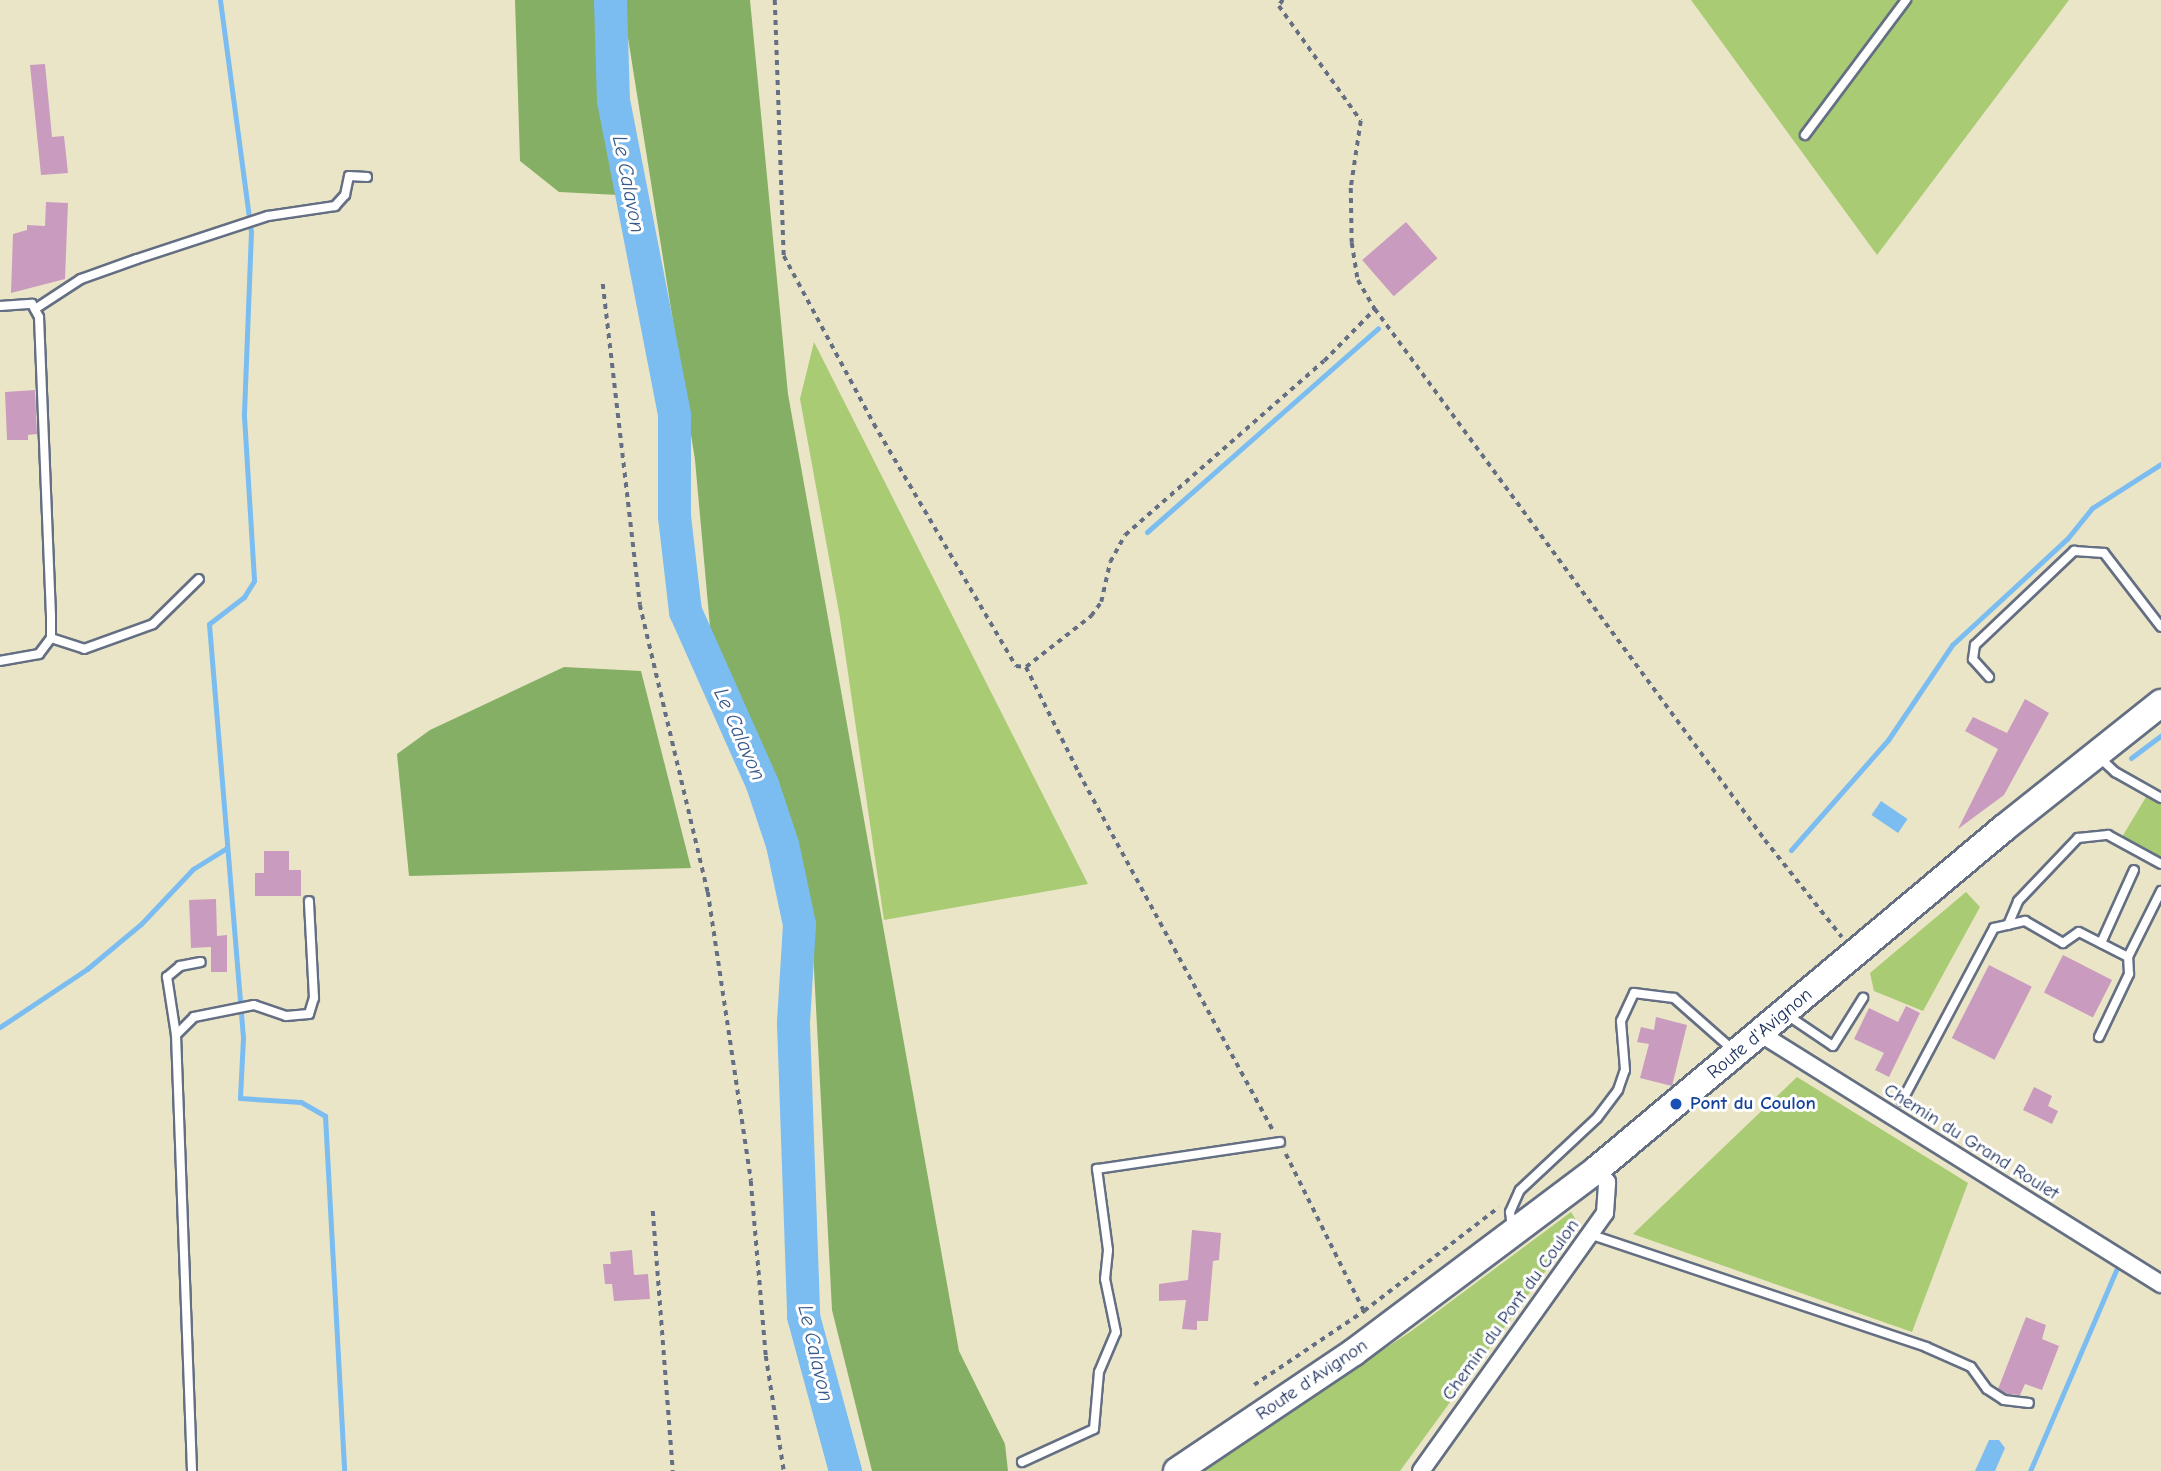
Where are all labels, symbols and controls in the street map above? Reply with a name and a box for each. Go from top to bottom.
water label: Le Calavon [607,133,651,235]
water label: Le Calavon [708,684,772,784]
street label: Route d'Avignon [1703,984,1817,1084]
street label: Chemin du Grand Roulet [1879,1079,2063,1205]
place label: Pont du Coulon [1690,1093,1816,1115]
marker: Pont du Coulon [1668,1096,1684,1112]
street label: Chemin du Pont du Coulon [1437,1215,1585,1405]
water label: Le Calavon [793,1302,839,1404]
street label: Route d'Avignon [1252,1334,1372,1426]

